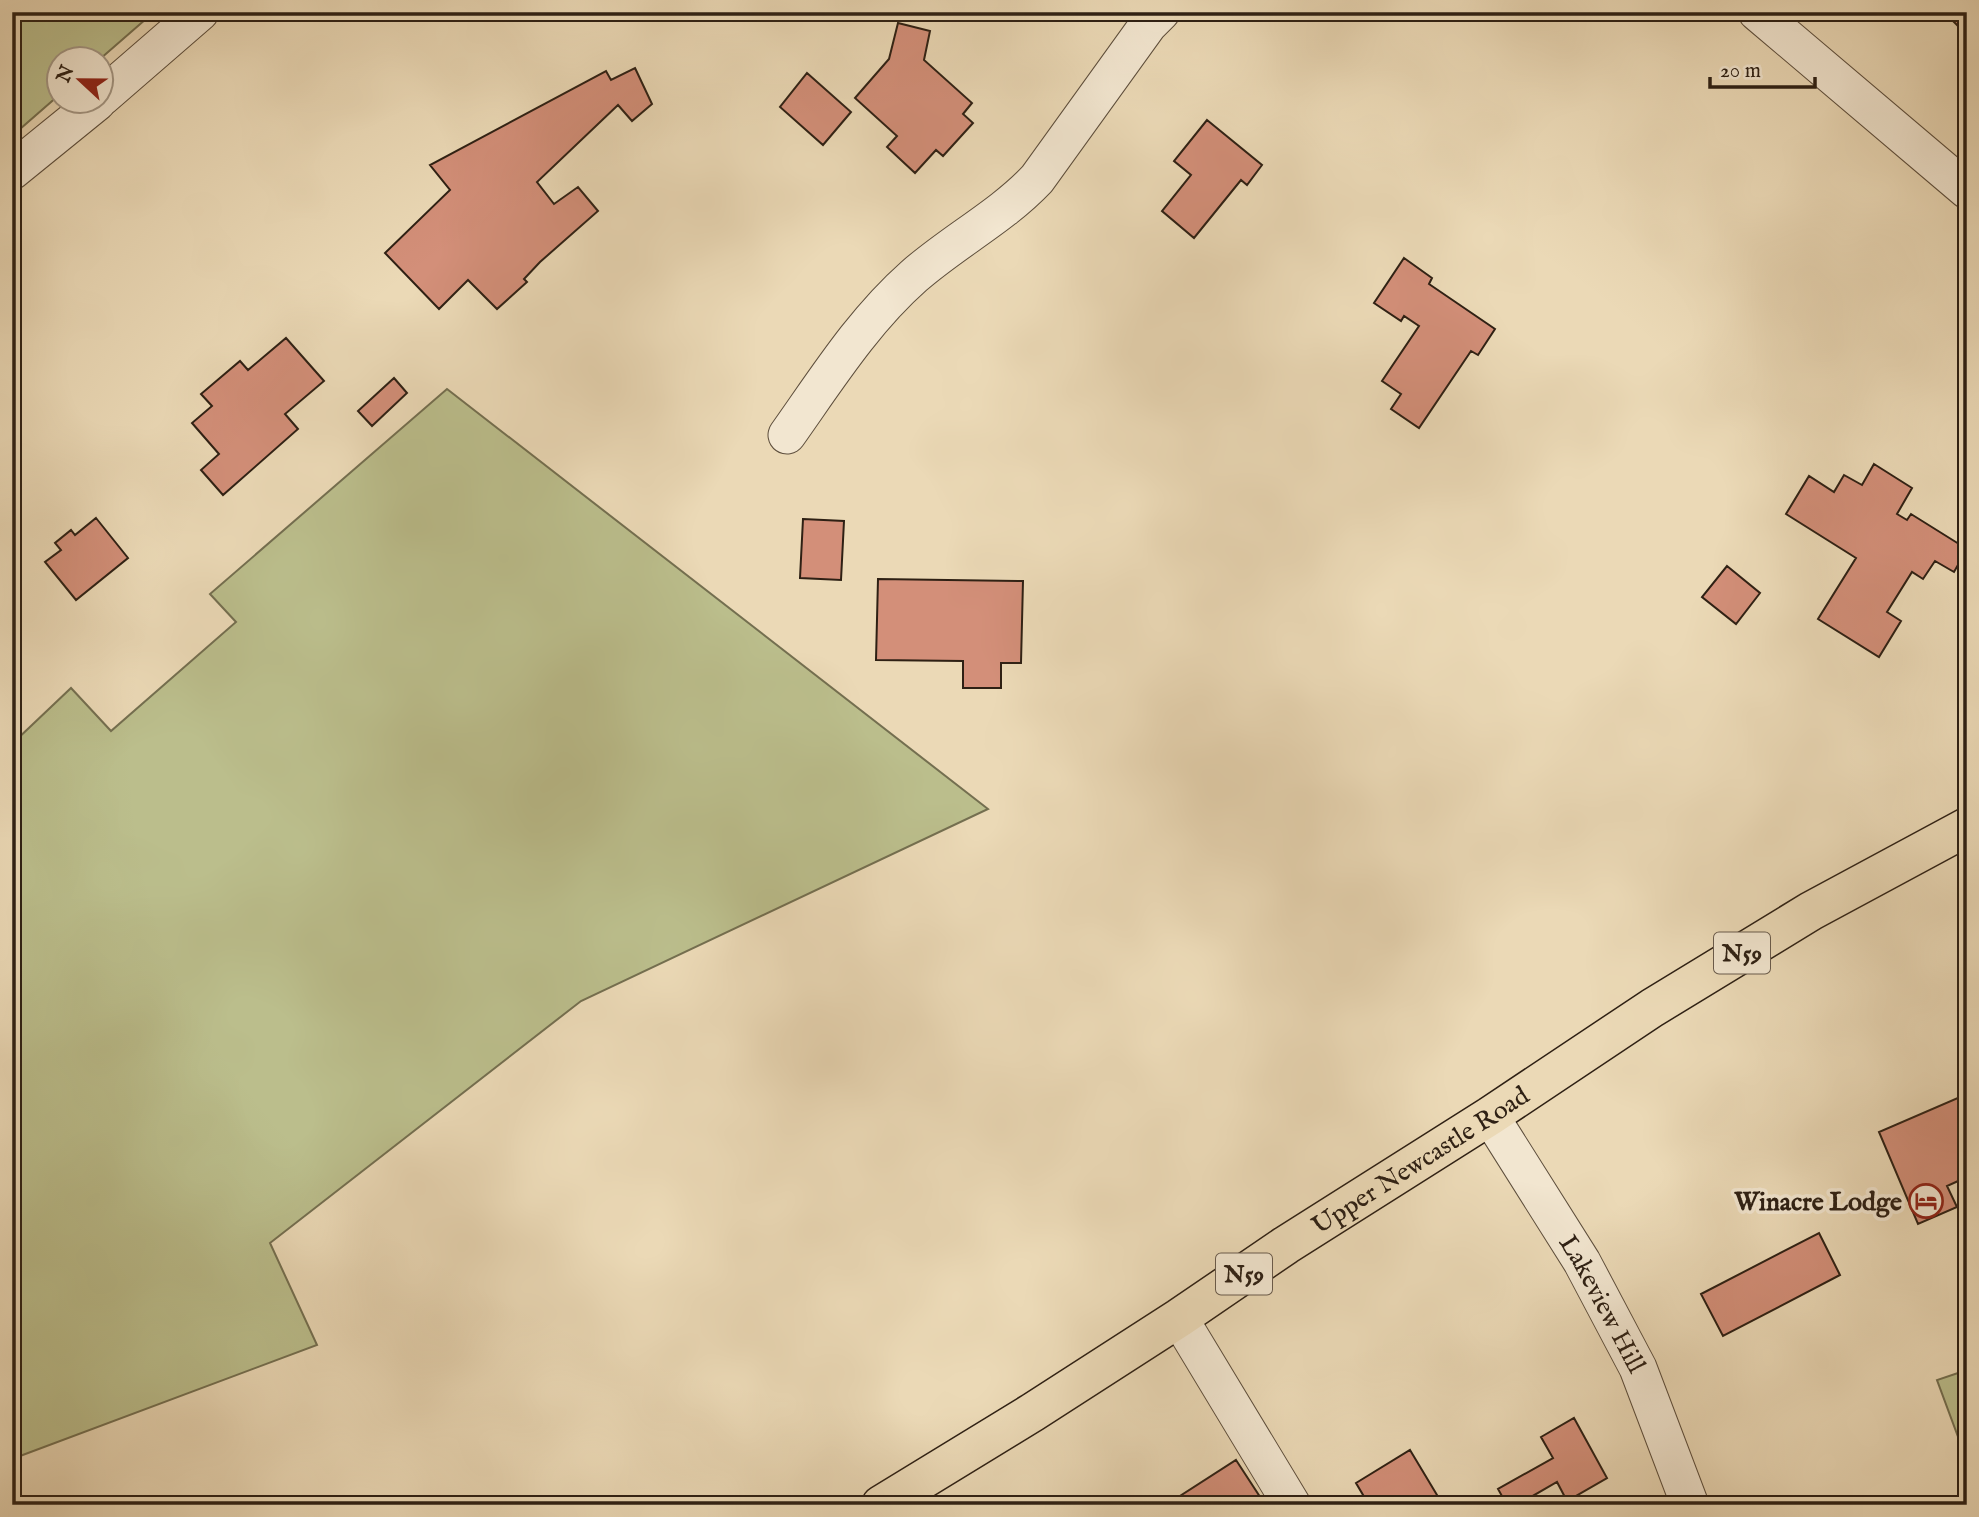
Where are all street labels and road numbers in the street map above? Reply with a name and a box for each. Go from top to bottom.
road number: N59 [1714,932,1770,973]
street label: Upper Newcastle Road [1306,1080,1536,1243]
street label: Lakeview Hill [1551,1229,1653,1379]
road number: N59 [1216,1254,1272,1294]

